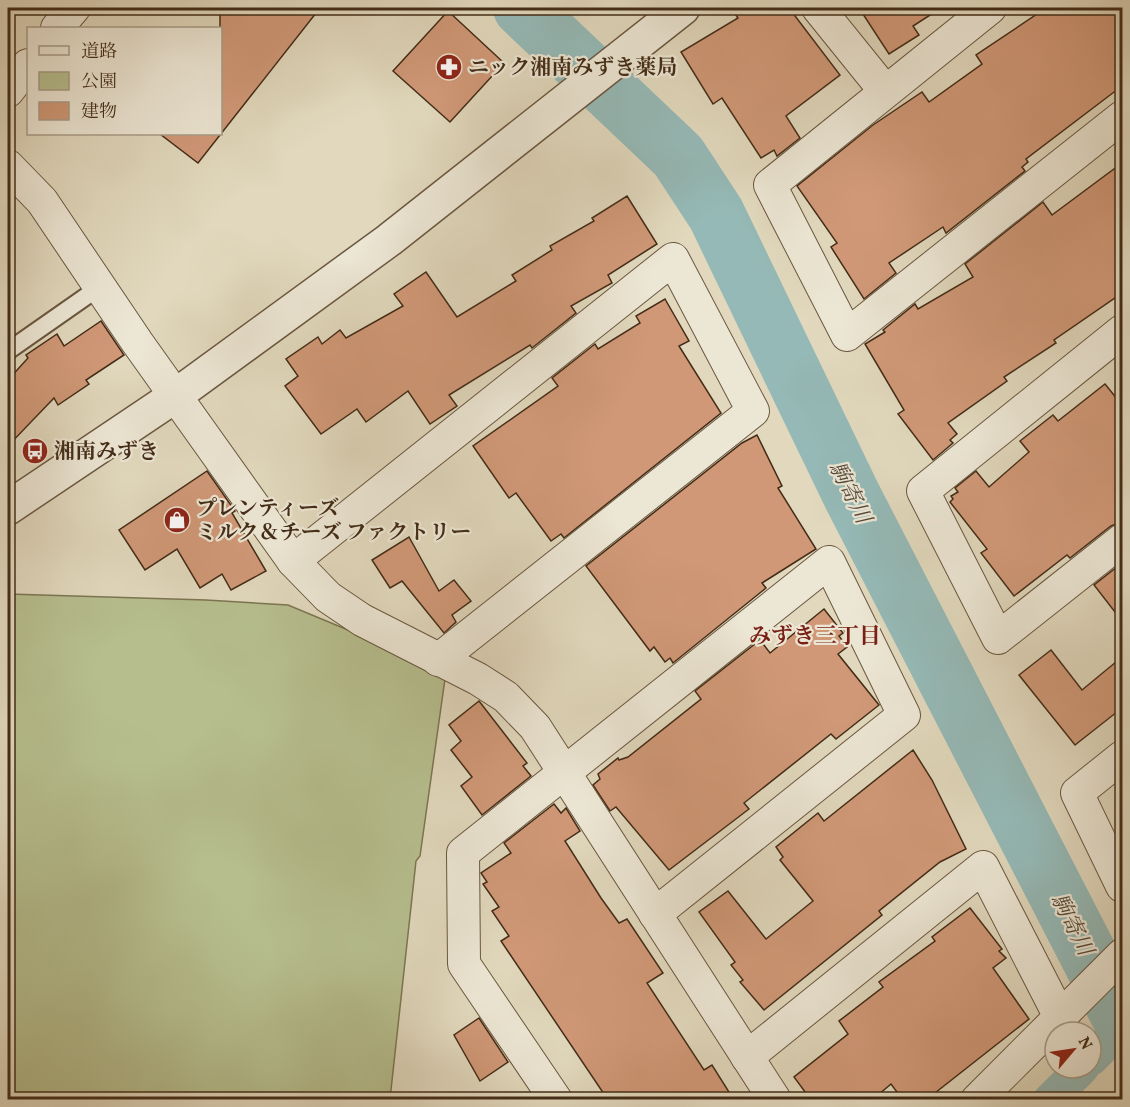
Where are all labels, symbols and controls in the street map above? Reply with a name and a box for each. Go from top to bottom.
legend [27,27,222,135]
text: 道路 [81,40,117,65]
pharmacy icon: ニック湘南みずき薬局 [434,52,464,82]
place label: ニック湘南みずき薬局 [468,54,677,83]
text: 公園 [81,70,117,95]
text: 建物 [81,100,117,125]
bus stop icon: 湘南みずき [20,436,50,466]
place label: 湘南みずき [54,438,159,467]
water label: 駒寄川 [820,457,878,531]
place label: プレンティーズ ミルク＆チーズ ファクトリー [196,495,471,548]
shop icon: プレンティーズ ミルク＆チーズ ファクトリー [162,505,192,535]
district label: みずき三丁目 [749,622,881,653]
water label: 駒寄川 [1042,889,1100,963]
north arrow [1043,1020,1103,1080]
text: N [1072,1033,1097,1054]

